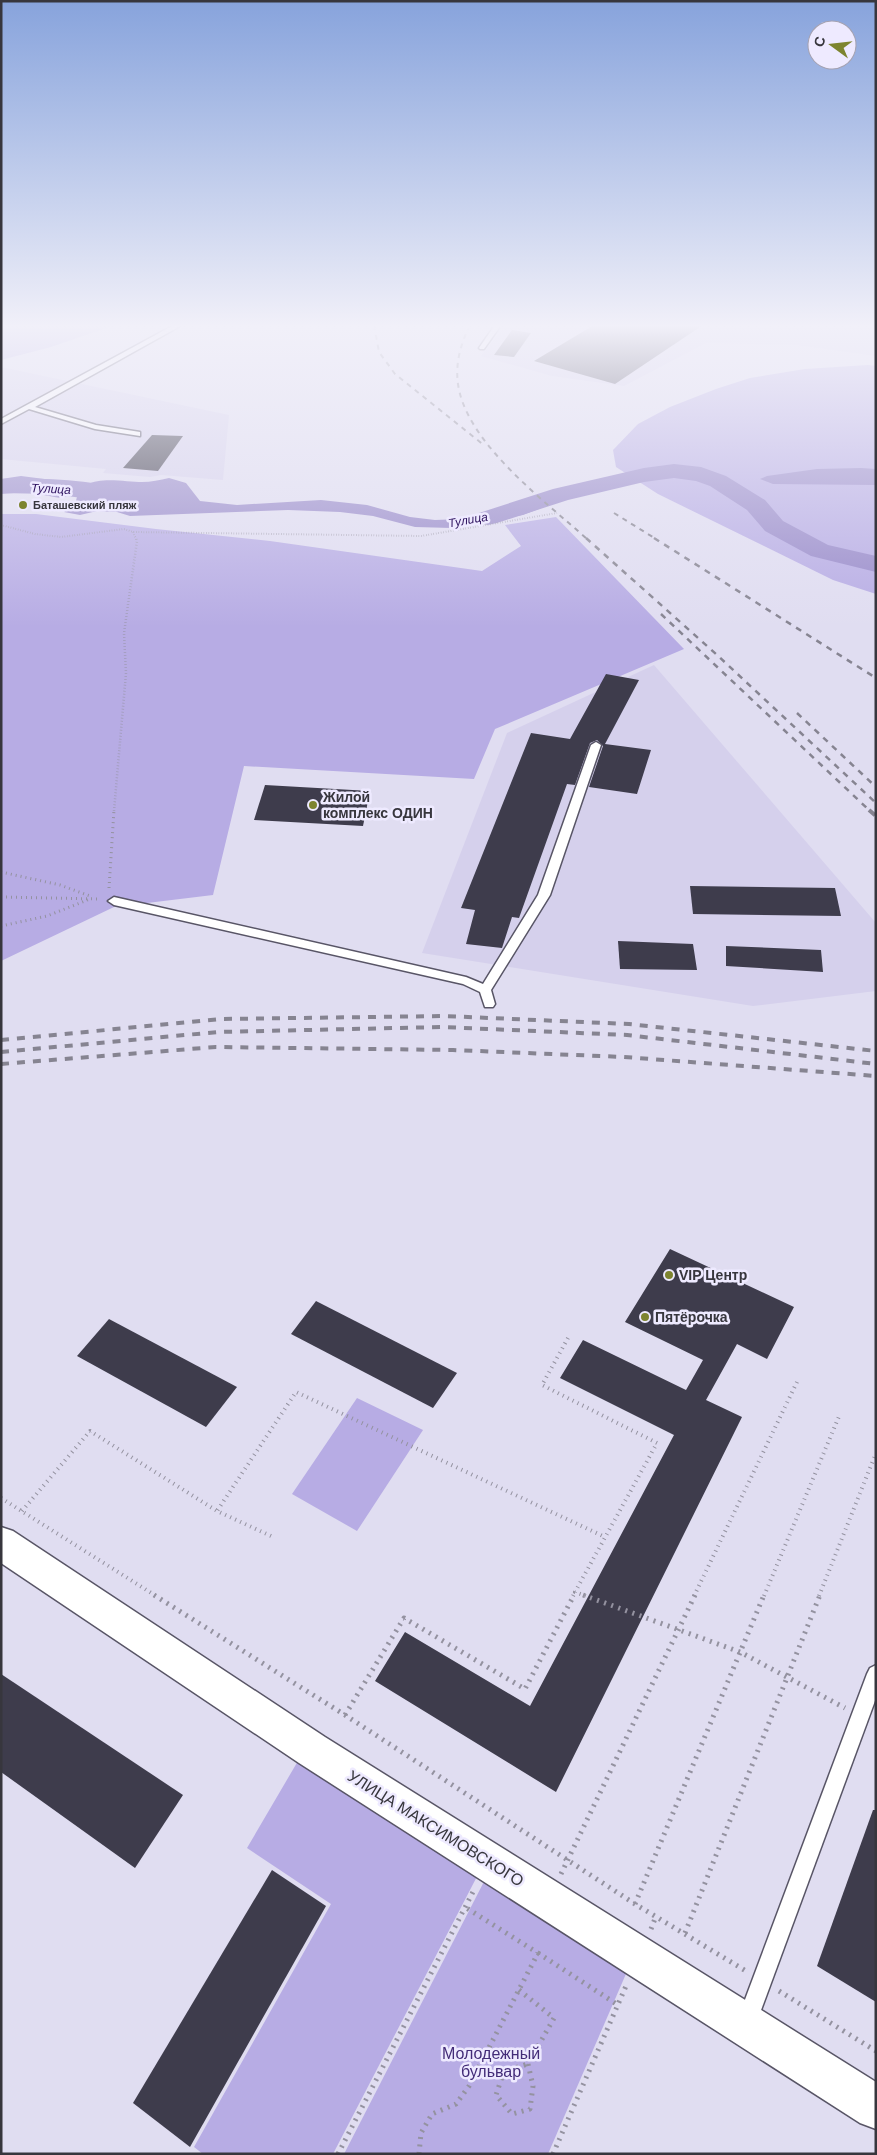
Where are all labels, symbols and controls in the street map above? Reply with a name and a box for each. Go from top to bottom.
north arrow [807,20,857,70]
text: С [810,35,828,49]
water label: Тулица [31,481,72,497]
marker: Баташевский пляж [17,499,29,511]
place label: Баташевский пляж [33,499,137,511]
water label: Тулица [447,510,489,530]
place label: Жилой комплекс ОДИН [322,789,433,821]
marker: Жилой комплекс ОДИН [307,799,319,811]
place label: VIP Центр [679,1267,747,1283]
marker: VIP Центр [663,1269,675,1281]
place label: Пятёрочка [655,1309,728,1325]
marker: Пятёрочка [639,1311,651,1323]
street label: УЛИЦА МАКСИМОВСКОГО [345,1767,527,1890]
park label: Молодежный бульвар [442,2045,540,2080]

